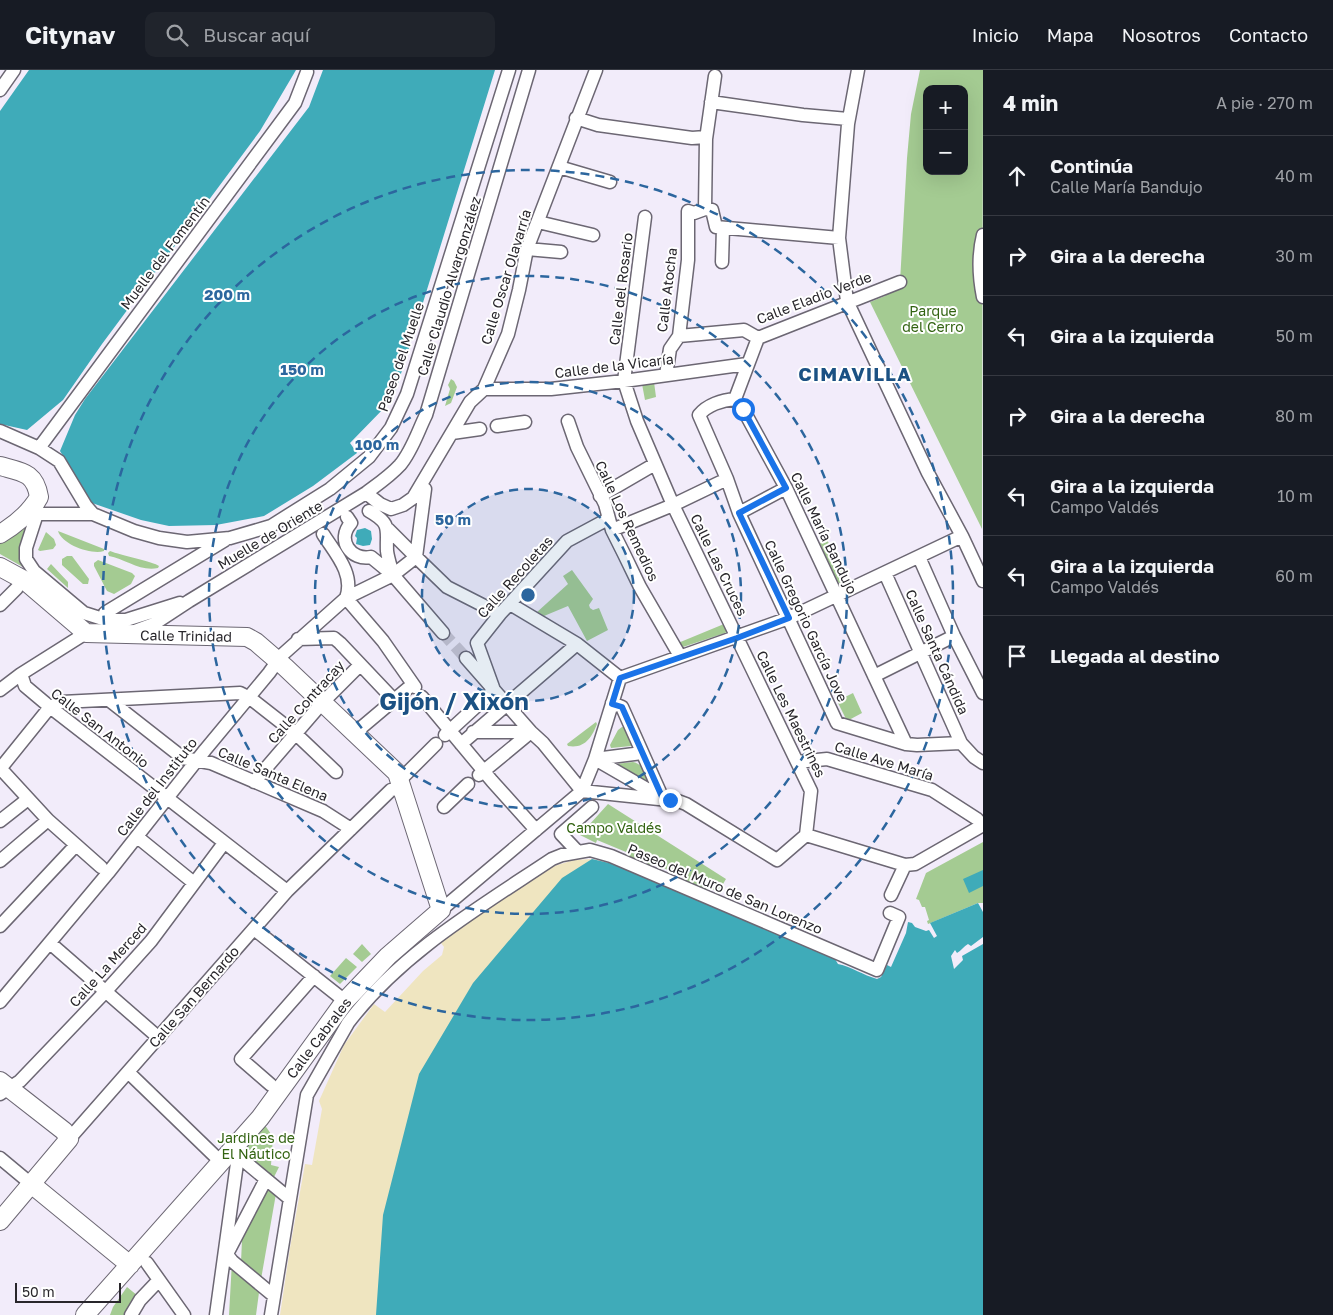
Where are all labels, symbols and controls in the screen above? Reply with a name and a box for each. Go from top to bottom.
search box [145,12,495,57]
text: Citynav [25,20,115,49]
icon: search [163,21,191,49]
text: Buscar aquí [203,23,310,46]
text: Inicio [972,24,1019,46]
text: Mapa [1047,24,1094,46]
text: Nosotros [1122,24,1201,46]
text: Contacto [1229,24,1308,46]
map controls [923,85,968,175]
button: + [923,85,968,130]
text: 4 min [1003,90,1058,116]
text: A pie · 270 m [1216,93,1313,113]
button: − [923,130,968,175]
text: Continúa [1050,154,1133,177]
icon: ahead [1003,162,1031,190]
text: 40 m [1275,166,1313,186]
text: Calle María Bandujo [1050,177,1203,197]
street label: Muelle del Fomentín [116,193,213,313]
street label: Calle Claudio Alvargonzález [413,194,484,378]
street label: Calle Oscar Olavarría [477,207,534,347]
street label: Calle del Rosario [605,232,636,346]
icon: right [1003,242,1031,270]
text: Gira a la derecha [1050,244,1205,267]
text: 30 m [1276,246,1313,266]
street label: Calle Atocha [653,247,680,333]
street label: Calle Eladio Verde [754,268,874,327]
text: 200 m [204,285,250,303]
street label: Paseo del Muelle [374,300,427,414]
park label: Parque del Cerro [902,302,964,335]
icon: left [1003,322,1031,350]
text: Gira a la izquierda [1050,324,1214,347]
text: 50 m [1276,326,1313,346]
street label: Calle de la Vicaría [553,350,674,381]
text: 150 m [280,360,324,378]
district label: CIMAVILLA [798,362,912,385]
route start [732,398,755,421]
icon: right [1003,402,1031,430]
text: Gira a la derecha [1050,404,1205,427]
text: 80 m [1275,406,1313,426]
text: 100 m [355,435,399,453]
street label: Calle Los Remedios [592,458,663,584]
street label: Calle María Bandujo [788,469,861,597]
text: Gira a la izquierda [1050,474,1214,497]
icon: left [1003,482,1031,510]
text: 10 m [1277,486,1313,506]
street label: Muelle de Oriente [214,497,325,573]
text: Campo Valdés [1050,497,1159,517]
text: 50 m [435,510,471,528]
street label: Calle Las Cruces [687,511,752,619]
street label: Calle Recoletas [473,532,556,621]
street label: Calle Gregorio García Jove [761,537,852,704]
text: Gira a la izquierda [1050,554,1214,577]
icon: left [1003,562,1031,590]
text: 60 m [1275,566,1313,586]
text: Campo Valdés [1050,577,1159,597]
centre of rings [519,586,537,604]
street label: Calle Santa Cándida [902,587,973,717]
street label: Calle Trinidad [140,626,232,645]
icon: arrive [1003,642,1031,670]
text: Llegada al destino [1050,644,1220,667]
street label: Calle Les Maestrines [753,647,830,780]
street label: Calle Contracay [264,656,348,747]
street label: Calle San Antonio [48,684,153,771]
district label: Gijón / Xixón [379,686,529,715]
street label: Calle del Instituto [113,734,200,839]
street label: Calle Ave María [833,737,936,784]
street label: Calle Santa Elena [216,743,331,804]
route end [659,789,682,812]
park label: Campo Valdés [566,819,662,836]
street label: Paseo del Muro de San Lorenzo [625,840,825,937]
street label: Calle La Merced [65,919,150,1010]
street label: Calle San Bernardo [145,943,242,1051]
street label: Calle Cabrales [283,994,355,1082]
park label: Jardines de El Náutico [217,1129,295,1162]
scale bar [15,1280,121,1303]
text: 50 m [22,1283,55,1300]

